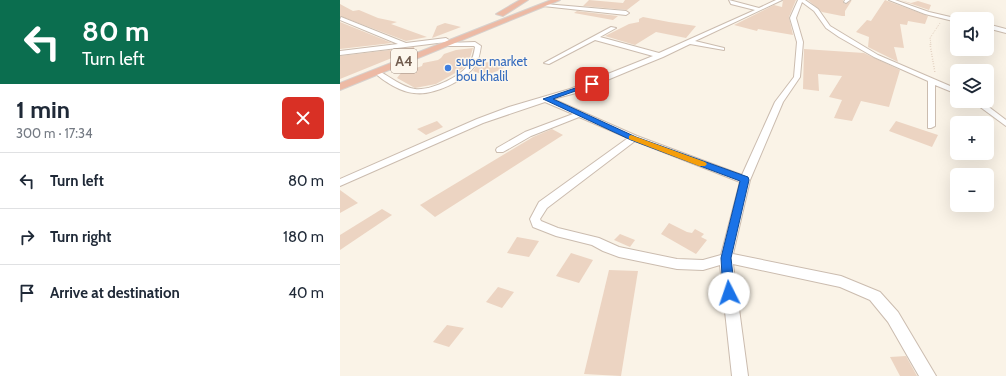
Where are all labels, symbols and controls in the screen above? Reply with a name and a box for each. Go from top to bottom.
map controls [950,12,994,212]
button: sound [950,12,994,56]
text: 80 m [82,14,149,48]
icon: left [16,16,68,68]
text: Turn left [82,48,145,70]
road number: A4 [391,49,417,73]
place label: super market bou khalil [456,53,528,84]
marker: super market bou khalil [443,63,453,73]
button: layers [950,64,994,108]
pin [575,67,609,101]
icon: arrive [581,73,603,95]
text: 1 min [16,95,70,124]
button: close [282,97,324,139]
button: + [950,116,994,160]
text: 300 m · 17:34 [16,125,92,141]
button: − [950,168,994,212]
icon: left [16,170,38,192]
text: Turn left [50,172,104,190]
text: 80 m [288,172,324,190]
icon: right [16,226,38,248]
text: Turn right [50,228,111,246]
text: 180 m [283,228,324,246]
position arrow [708,272,750,314]
icon: arrive [16,282,38,304]
text: Arrive at destination [50,284,180,302]
text: 40 m [288,284,324,302]

